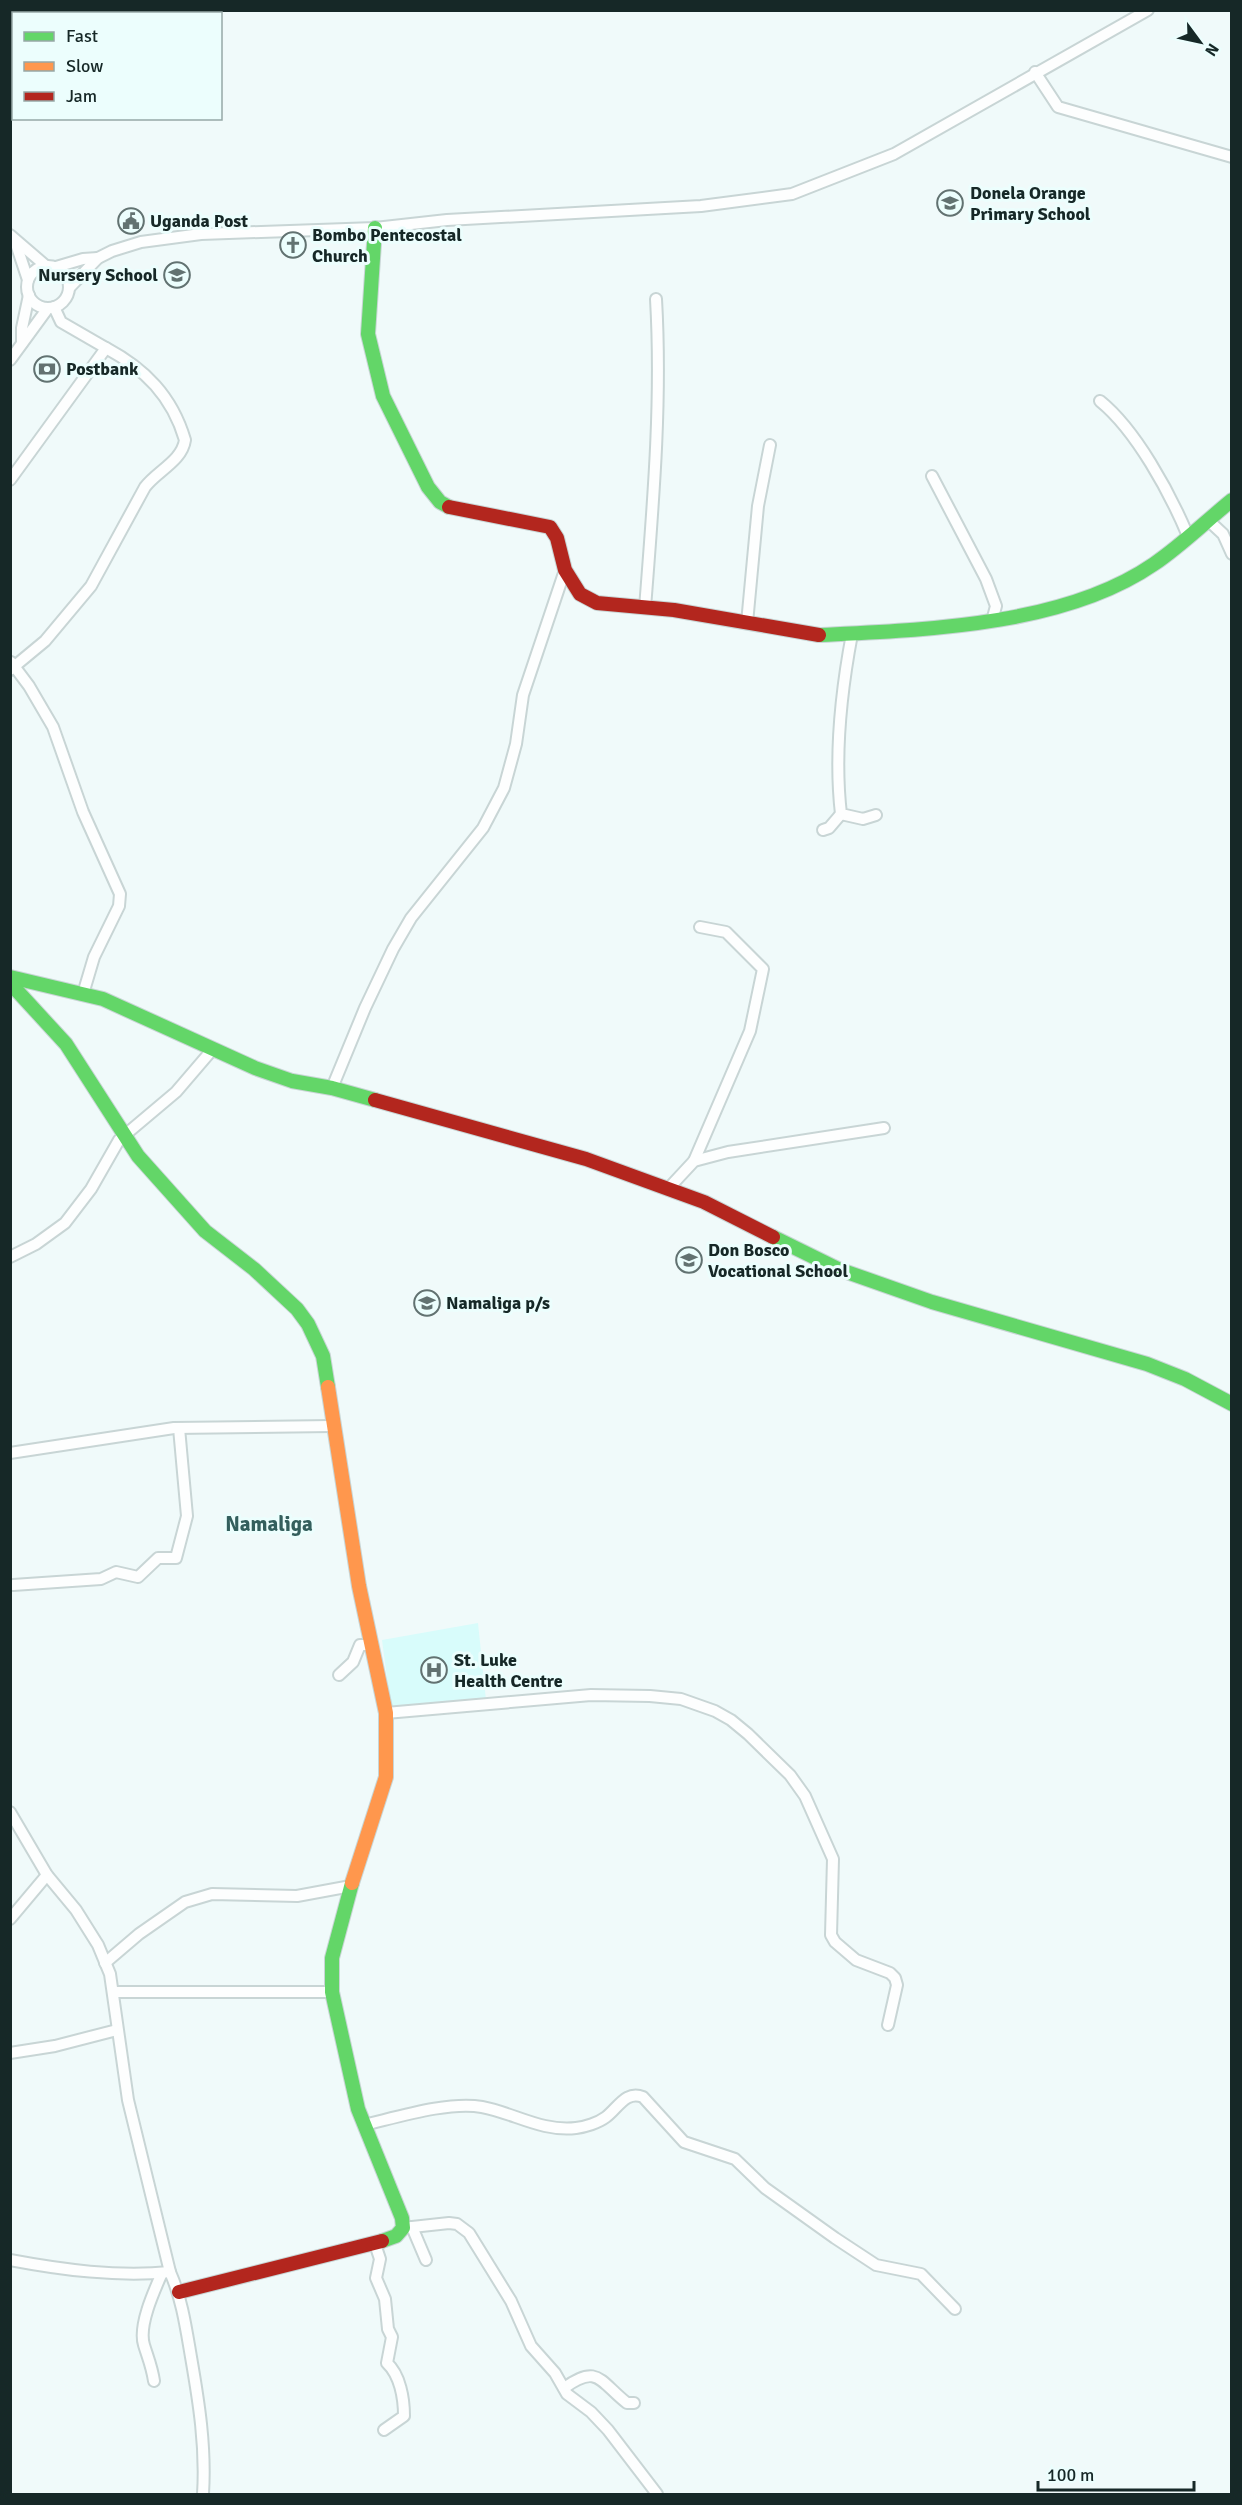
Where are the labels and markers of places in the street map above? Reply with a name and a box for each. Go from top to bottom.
place label: Donela Orange Primary School [970,182,1091,225]
school or university icon: Donela Orange Primary School [935,188,965,218]
public building icon: Uganda Post [116,206,146,236]
place label: Uganda Post [150,210,248,232]
place label: Bombo Pentecostal Church [312,224,462,267]
church icon: Bombo Pentecostal Church [278,230,308,260]
school or university icon: Nursery School [162,260,192,290]
place label: Nursery School [38,264,158,286]
bank icon: Postbank [32,354,62,384]
place label: Postbank [66,358,139,380]
place label: Don Bosco Vocational School [708,1239,848,1282]
school or university icon: Don Bosco Vocational School [674,1245,704,1275]
school or university icon: Namaliga p/s [412,1288,442,1318]
place label: Namaliga p/s [446,1292,550,1314]
place label: St. Luke Health Centre [454,1649,563,1692]
hospital icon: St. Luke Health Centre [419,1655,449,1685]

